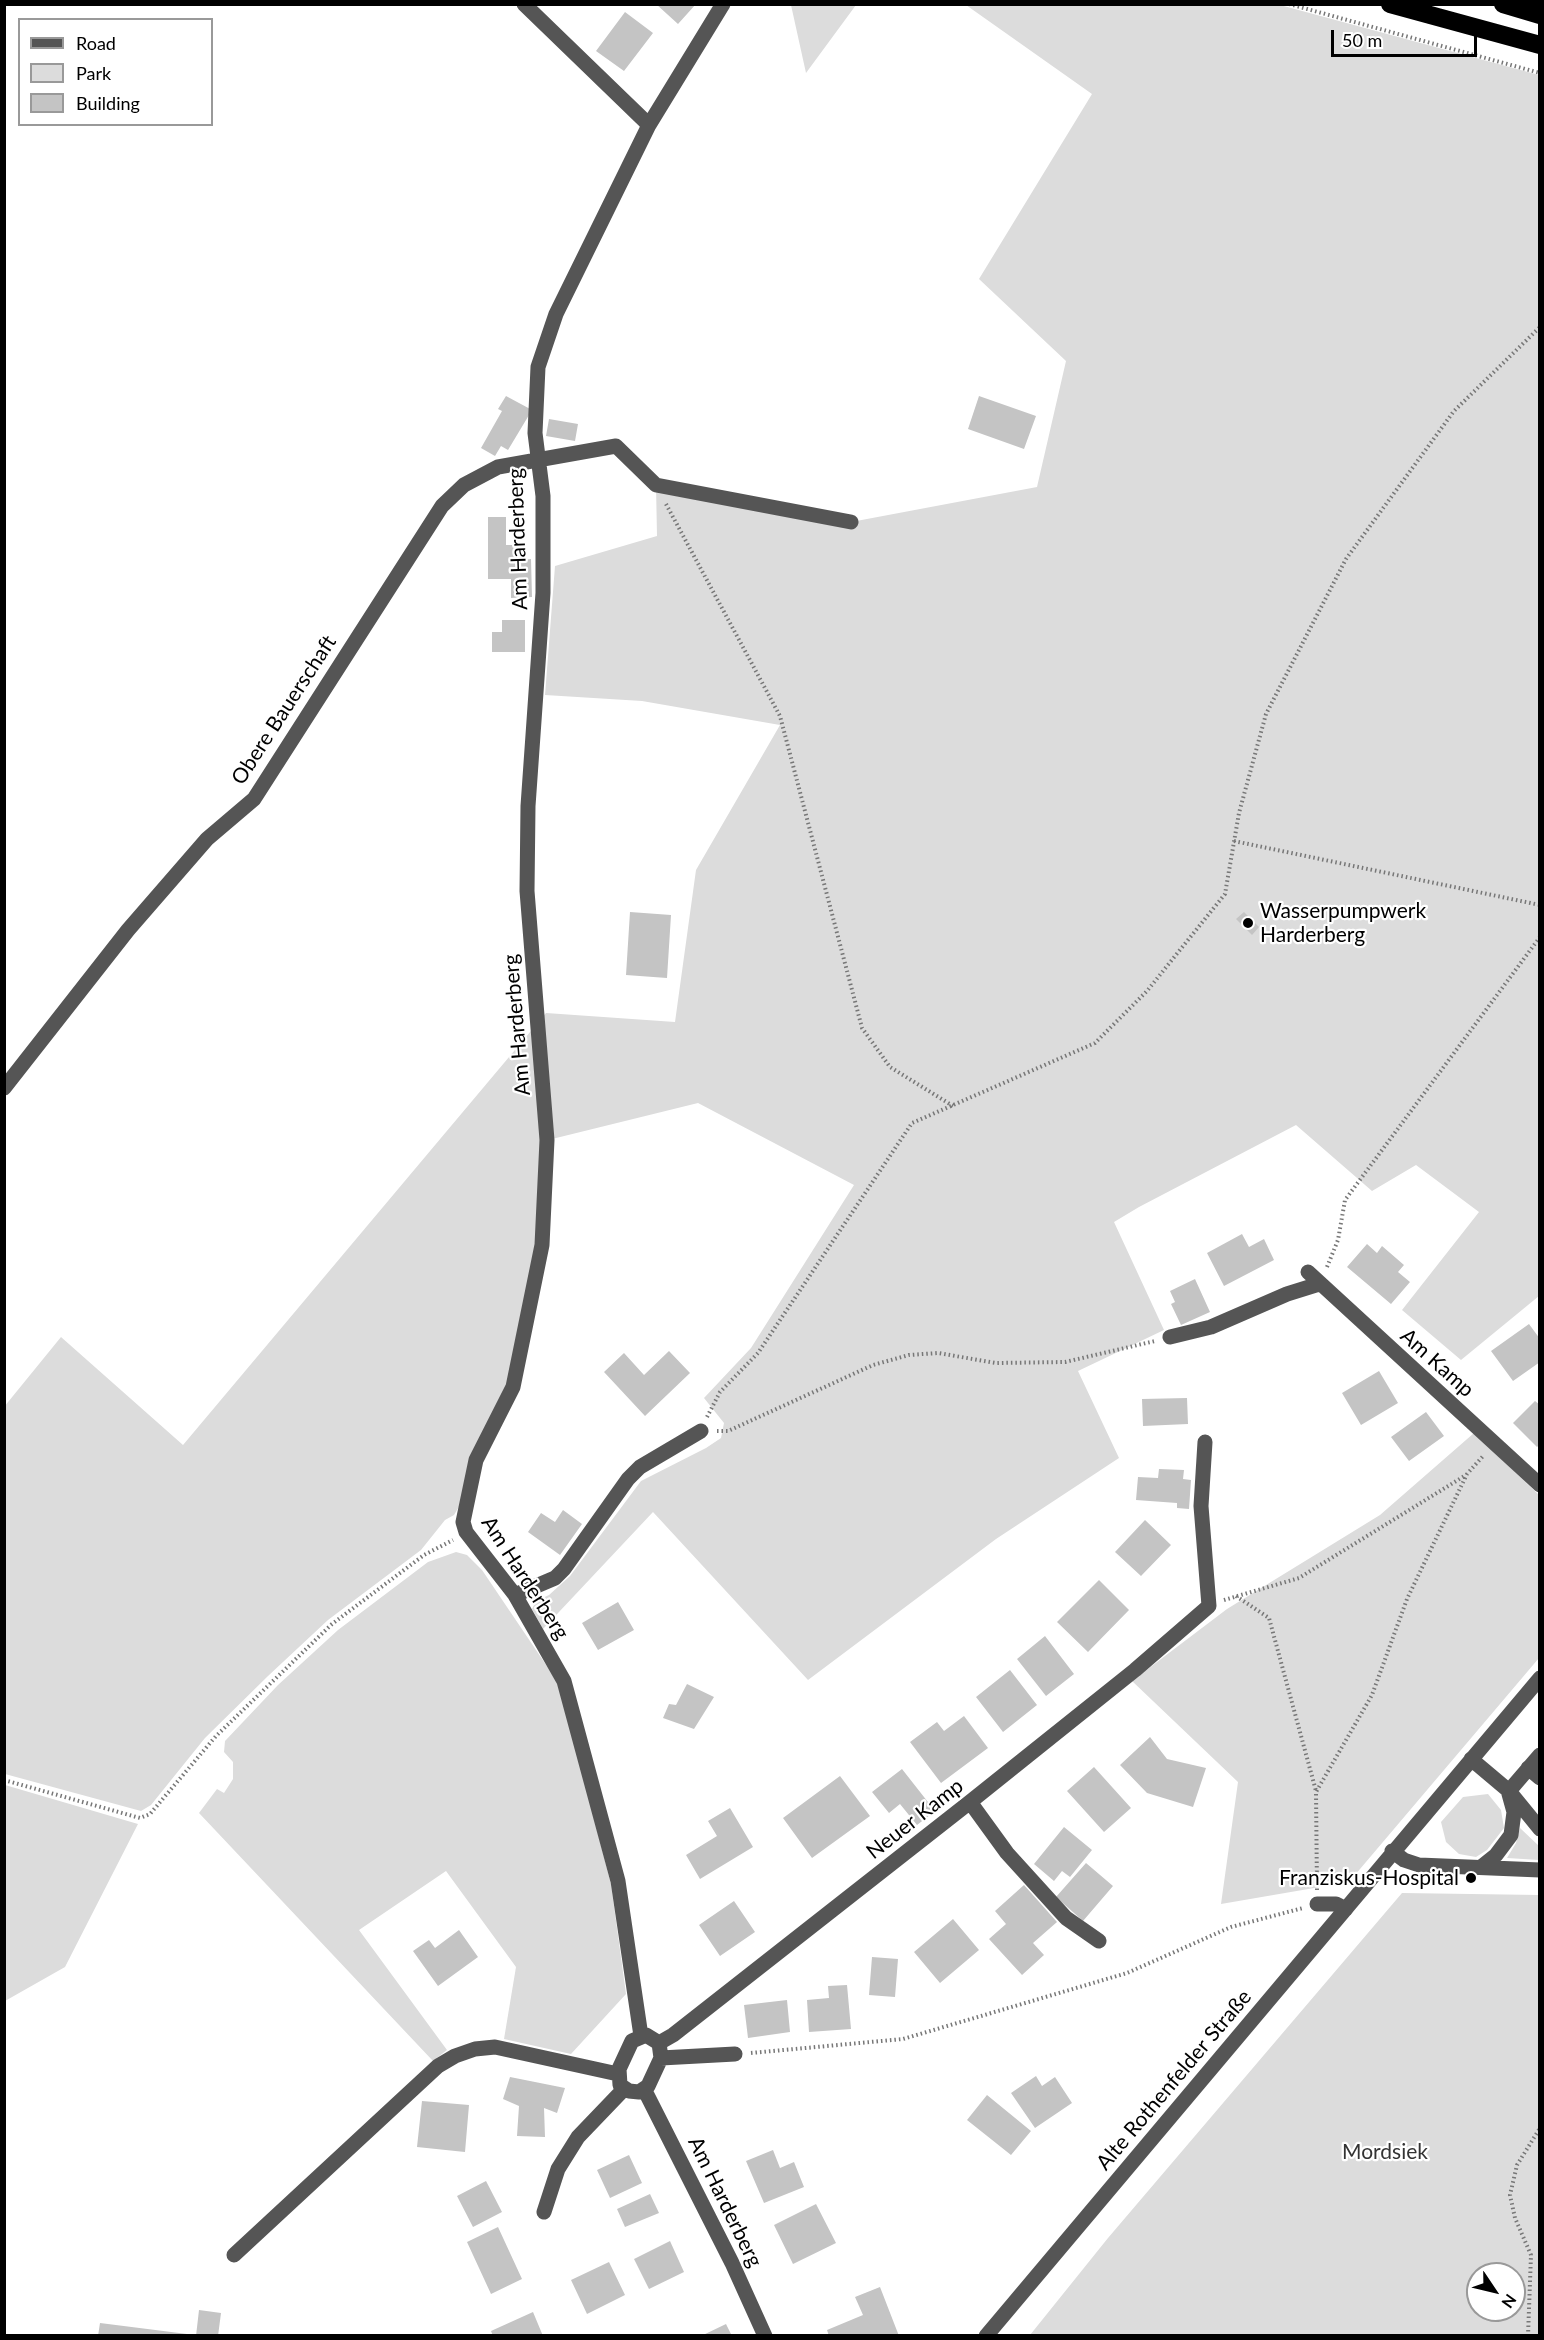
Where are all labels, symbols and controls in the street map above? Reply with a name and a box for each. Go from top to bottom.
legend [18,18,213,126]
scale bar [1334,18,1480,56]
text: 50 m [1342,29,1382,51]
text: Road [76,32,116,54]
text: Park [76,62,111,84]
text: Building [76,92,140,114]
street label: Am Harderberg [503,468,533,610]
street label: Obere Bauerschaft [226,631,342,789]
place label: Wasserpumpwerk Harderberg [1260,898,1426,948]
marker: Wasserpumpwerk Harderberg [1241,916,1255,930]
street label: Am Harderberg [498,953,536,1097]
street label: Am Kamp [1395,1323,1479,1403]
street label: Am Harderberg [476,1512,574,1644]
street label: Neuer Kamp [862,1773,968,1865]
place label: Franziskus-Hospital [1279,1865,1459,1891]
marker: Franziskus-Hospital [1464,1871,1478,1885]
street label: Alte Rothenfelder Straße [1091,1985,1257,2175]
street label: Am Harderberg [683,2133,767,2271]
park label: Mordsiek [1342,2139,1428,2165]
north arrow [1466,2262,1526,2322]
text: N [1498,2291,1521,2312]

